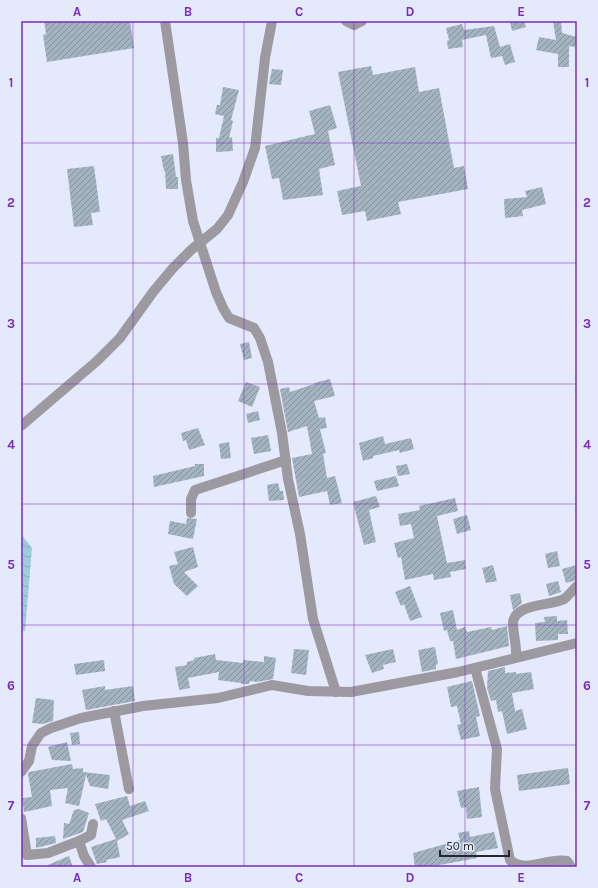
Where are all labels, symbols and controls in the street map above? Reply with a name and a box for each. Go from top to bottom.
text: A [73,4,81,19]
text: B [184,4,192,19]
text: C [295,4,303,19]
text: D [406,4,415,19]
text: E [517,4,525,19]
text: 1 [9,75,13,90]
text: 1 [585,75,589,90]
text: 2 [7,195,15,210]
text: 2 [583,195,591,210]
text: 3 [7,316,15,331]
text: 3 [583,316,591,331]
text: 4 [7,437,15,452]
text: 4 [583,437,591,452]
text: 5 [7,557,15,572]
text: 5 [583,557,591,572]
text: 6 [7,678,15,693]
text: 6 [583,678,591,693]
text: 7 [8,798,15,813]
text: 7 [584,798,591,813]
scale bar [440,832,509,858]
text: 50 m [446,839,474,853]
text: A [73,870,81,885]
text: B [184,870,192,885]
text: C [295,870,303,885]
text: D [406,870,415,885]
text: E [517,870,525,885]

